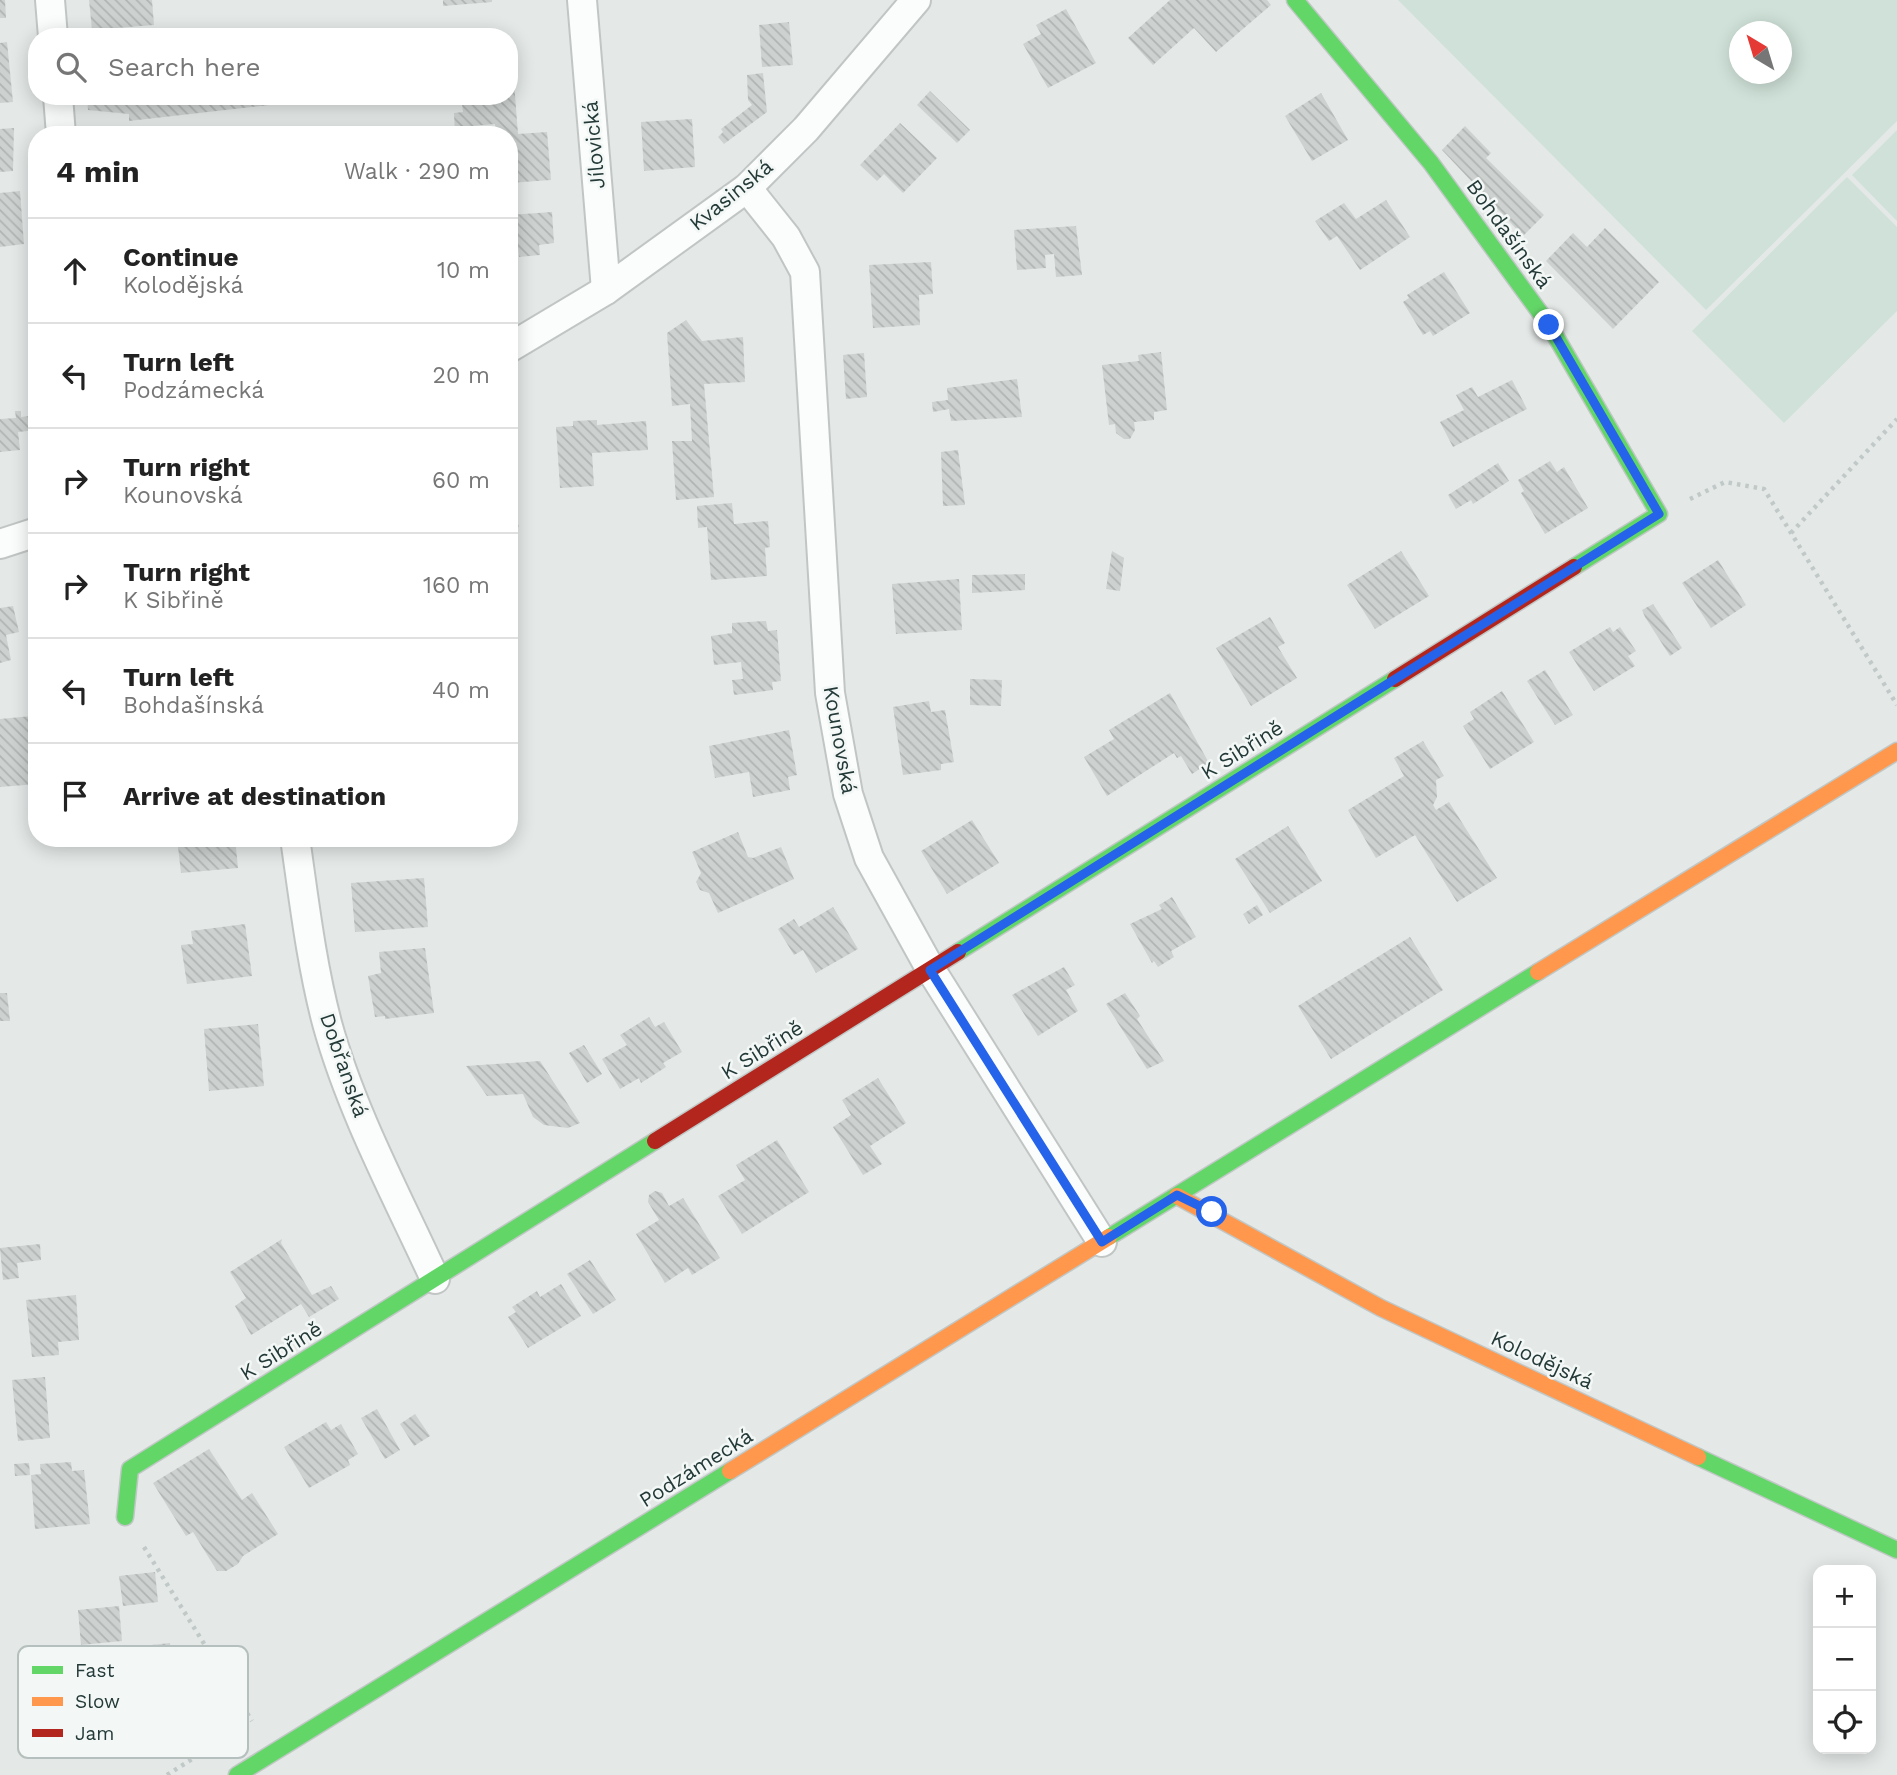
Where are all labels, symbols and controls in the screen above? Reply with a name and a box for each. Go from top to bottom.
north arrow [1729,21,1792,84]
search box [28,28,518,105]
icon: search [52,48,90,86]
text: Search here [108,52,260,82]
street label: Jílovická [577,100,610,190]
street label: Kvasinská [684,153,777,236]
text: 4 min [56,154,140,189]
text: Walk · 290 m [344,158,490,185]
street label: Bohdašínská [1461,174,1557,293]
text: Continue [123,242,239,272]
icon: ahead [56,252,94,290]
text: 10 m [437,257,490,284]
text: Kolodějská [123,272,244,299]
route end [1533,309,1564,340]
text: Turn left [123,347,234,377]
icon: left [56,357,94,395]
text: 20 m [433,362,490,389]
text: Podzámecká [123,377,264,404]
text: Turn right [123,452,250,482]
icon: right [56,462,94,500]
text: 60 m [432,467,490,494]
text: Kounovská [123,482,243,509]
text: Turn right [123,557,250,587]
icon: right [56,567,94,605]
text: 160 m [423,572,490,599]
text: K Sibřině [123,587,224,614]
text: Turn left [123,662,234,692]
icon: left [56,672,94,710]
text: 40 m [432,677,490,704]
street label: Kounovská [819,684,862,796]
text: Bohdašínská [123,692,264,719]
street label: K Sibřině [1196,715,1287,785]
icon: arrive [56,777,94,815]
text: Arrive at destination [123,781,386,811]
street label: Dobřanská [315,1009,374,1120]
street label: K Sibřině [716,1015,807,1085]
route start [1196,1196,1227,1227]
street label: K Sibřině [235,1316,326,1386]
street label: Kolodějská [1487,1325,1597,1394]
street label: Podzámecká [634,1423,757,1512]
map controls [1813,1565,1876,1754]
button: + [1813,1565,1876,1628]
button: − [1813,1628,1876,1691]
legend [18,1646,248,1758]
text: Fast [75,1659,114,1682]
text: Slow [75,1690,120,1713]
button: locate [1813,1691,1876,1754]
text: Jam [75,1722,114,1745]

